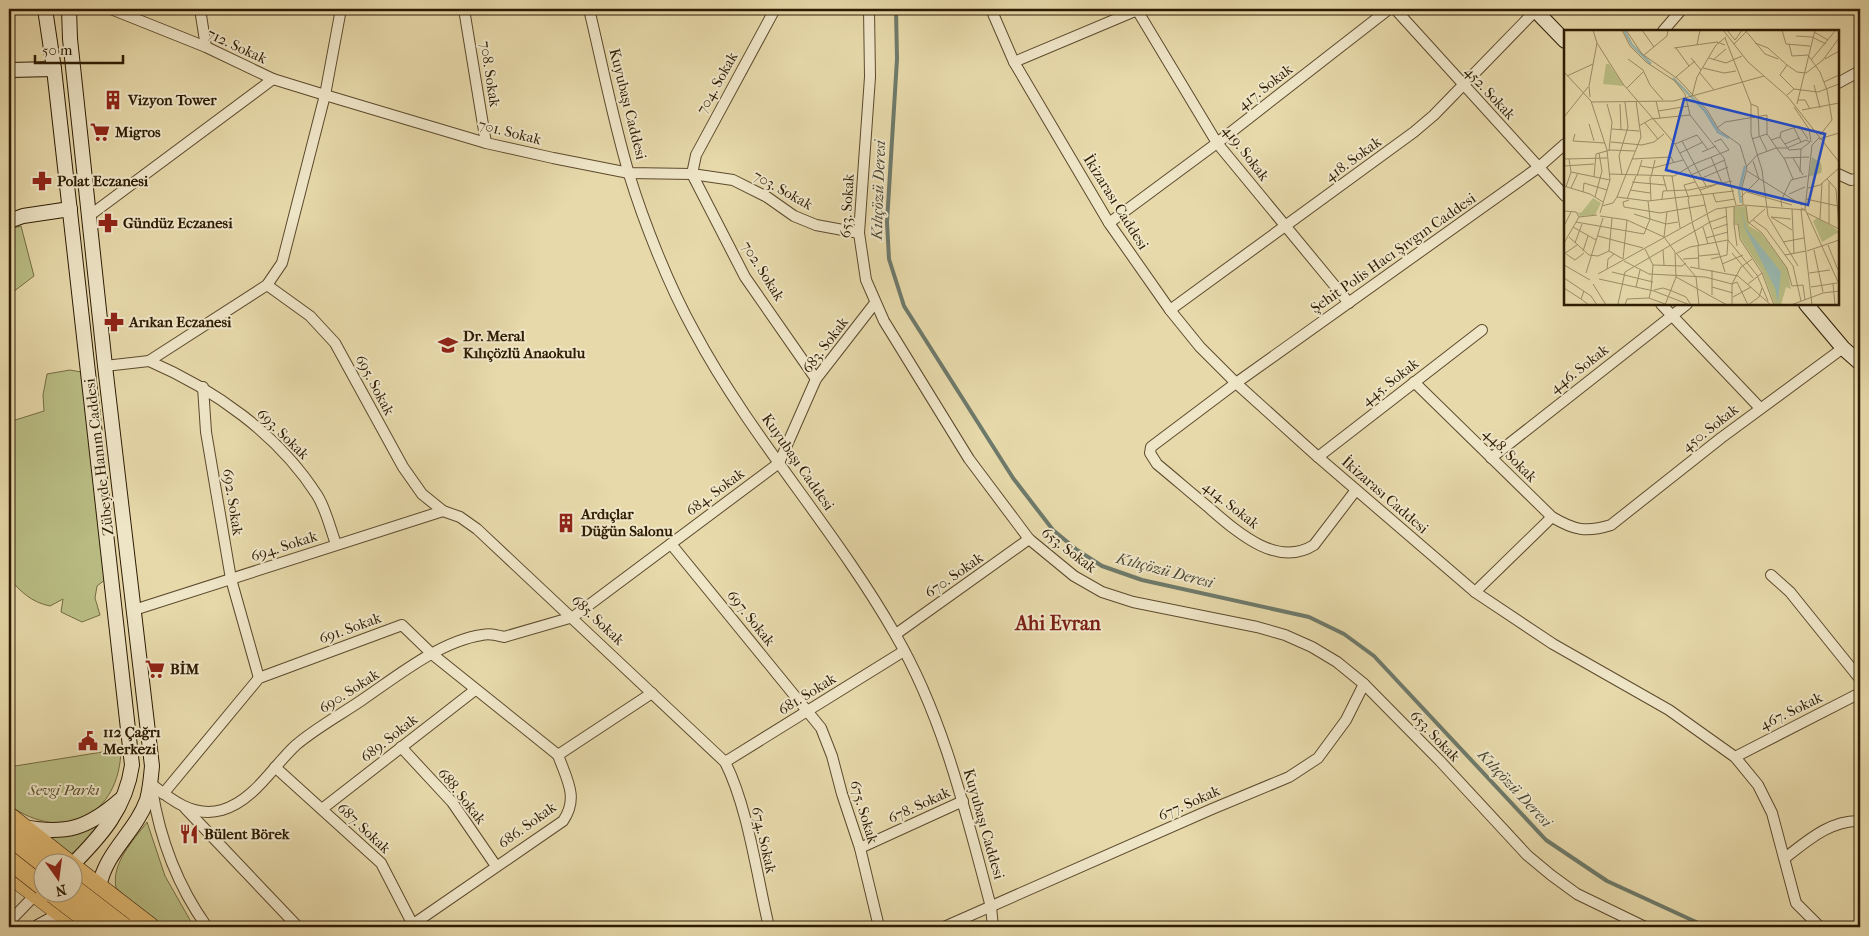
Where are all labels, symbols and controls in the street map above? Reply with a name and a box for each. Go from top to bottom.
street label: 712. Sokak [204,24,270,68]
inset map [1564,30,1839,305]
scale bar [35,32,122,64]
street label: 708. Sokak [476,40,504,109]
text: 50 m [42,41,73,59]
street label: Kuyubaşı Caddesi [605,47,651,162]
street label: 704. Sokak [693,49,742,117]
street label: 417. Sokak [1234,60,1296,114]
street label: 452. Sokak [1461,63,1519,124]
building icon: Vizyon Tower [102,89,124,111]
place label: Vizyon Tower [127,91,217,109]
street label: 701. Sokak [477,115,544,149]
supermarket icon: Migros [89,121,111,143]
street label: 419. Sokak [1219,122,1274,185]
place label: Migros [114,123,161,141]
street label: 418. Sokak [1321,132,1385,186]
water label: Kılıçözü Deresi [867,138,889,241]
street label: İkizarası Caddesi [1080,151,1153,253]
street label: 703. Sokak [750,166,816,214]
pharmacy icon: Polat Eczanesi [31,170,53,192]
place label: Polat Eczanesi [57,172,149,190]
street label: 653. Sokak [836,173,858,239]
street label: Şehit Polis Hacı Şıvgın Caddesi [1307,189,1480,317]
pharmacy icon: Gündüz Eczanesi [97,212,119,234]
place label: Gündüz Eczanesi [123,214,233,232]
street label: 702. Sokak [738,238,788,304]
pharmacy icon: Arıkan Eczanesi [103,311,125,333]
place label: Arıkan Eczanesi [128,313,232,331]
street label: 683. Sokak [798,313,852,377]
place label: Dr. Meral Kılıçözlü Anaokulu [463,327,586,363]
school or university icon: Dr. Meral Kılıçözlü Anaokulu [437,334,459,356]
street label: 446. Sokak [1546,340,1612,398]
street label: 695. Sokak [352,352,399,419]
street label: 445. Sokak [1358,354,1422,410]
street label: Zübeyde Hanım Caddesi [80,377,118,537]
street label: 450. Sokak [1678,400,1742,456]
street label: 693. Sokak [253,405,313,464]
street label: Kuyubaşı Caddesi [758,410,838,514]
street label: 448. Sokak [1479,424,1541,486]
street label: İkizarası Caddesi [1338,453,1432,538]
street label: 684. Sokak [682,464,748,520]
street label: 692. Sokak [219,467,247,537]
street label: 414. Sokak [1199,477,1263,533]
place label: Ardıçlar Düğün Salonu [580,505,673,540]
building icon: Ardıçlar Düğün Salonu [555,512,577,534]
street label: 653. Sokak [1038,523,1100,577]
street label: 694. Sokak [248,527,320,565]
street label: 670. Sokak [921,548,987,602]
water label: Kılıçözü Deresi [1113,548,1217,592]
street label: 697. Sokak [723,586,779,650]
street label: 685. Sokak [568,591,628,649]
street label: 691. Sokak [316,608,384,648]
district label: Ahi Evran [1013,612,1101,635]
supermarket icon: BİM [144,658,166,680]
place label: BİM [170,660,200,678]
street label: 690. Sokak [316,665,383,717]
street label: 681. Sokak [775,669,839,719]
street label: 467. Sokak [1757,688,1826,734]
street label: 653. Sokak [1406,707,1464,766]
street label: 689. Sokak [357,710,421,766]
place label: 112 Çağrı Merkezi [102,723,161,758]
public building icon: 112 Çağrı Merkezi [77,730,99,752]
water label: Kılıçözü Deresi [1473,744,1557,832]
street label: 688. Sokak [434,764,490,828]
street label: Kuyubaşı Caddesi [960,767,1009,882]
street label: 675. Sokak [846,778,882,846]
park label: Sevgi Parkı [27,781,100,799]
street label: 677. Sokak [1155,781,1223,825]
street label: 678. Sokak [885,783,953,827]
street label: 686. Sokak [494,798,560,852]
street label: 687. Sokak [334,799,395,857]
street label: 674. Sokak [748,805,780,875]
restaurant icon: Bülent Börek [178,823,200,845]
place label: Bülent Börek [204,825,291,843]
north arrow [32,854,82,904]
text: N [53,881,68,900]

